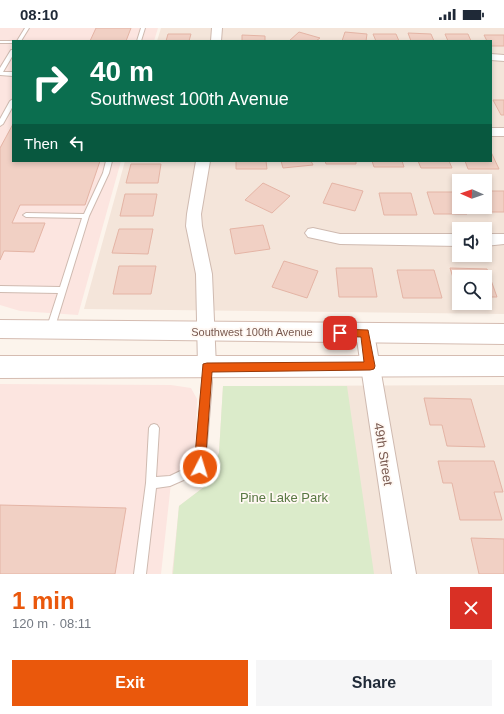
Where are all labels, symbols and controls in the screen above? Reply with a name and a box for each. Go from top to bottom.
text: 08:10 [20,6,58,23]
icon: right [24,56,76,108]
text: 40 m [90,56,154,87]
text: Southwest 100th Avenue [90,89,289,109]
icon: left [66,132,88,154]
text: Then [24,135,58,152]
north arrow [452,174,492,214]
map controls [452,174,492,310]
button: sound [452,222,492,262]
button: search [452,270,492,310]
pin [323,316,357,350]
icon: arrive [329,322,351,344]
street label: Southwest 100th Avenue [191,326,313,338]
street label: 49th Street [371,421,396,487]
position arrow [179,446,221,488]
park label: Pine Lake Park [240,490,329,505]
text: 1 min [12,587,75,614]
button: close [450,587,492,629]
text: 120 m · 08:11 [12,616,91,631]
button: Exit [12,660,248,706]
button: Share [256,660,492,706]

